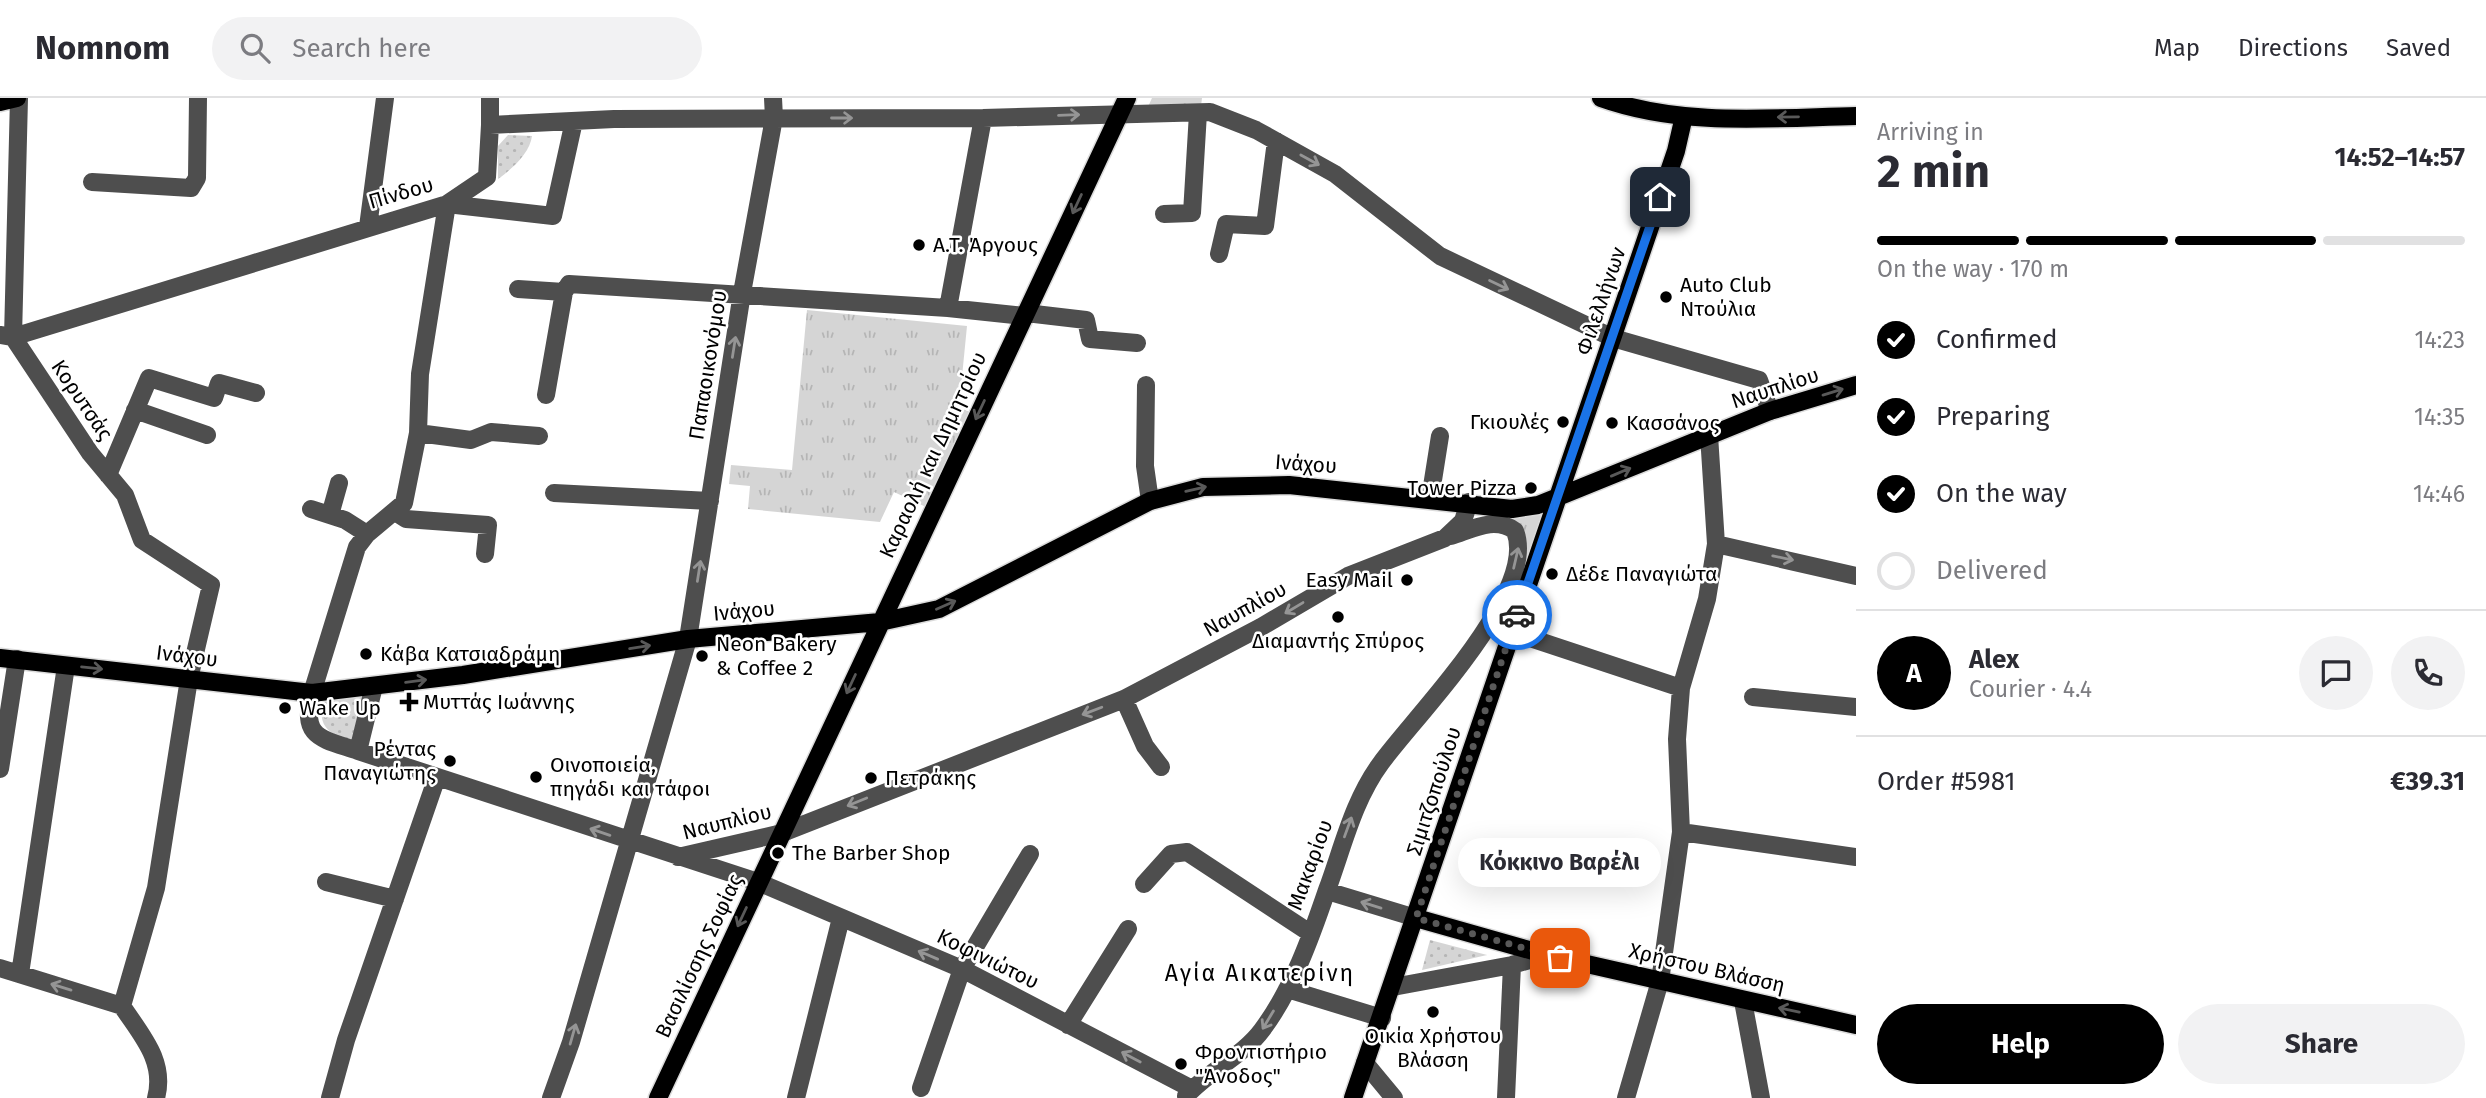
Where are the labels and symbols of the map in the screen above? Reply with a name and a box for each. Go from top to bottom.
one-way arrow [1058,109,1081,122]
one-way arrow [830,111,853,125]
one-way arrow [1777,111,1800,124]
one-way arrow [1299,154,1320,167]
pin [1630,167,1690,227]
street label: Πίνδου [365,171,437,215]
one-way arrow [1070,193,1083,214]
place label: Α.Τ. Άργους [933,232,1038,258]
marker: Α.Τ. Άργους [911,237,927,253]
street label: Φιλελλήνων [1570,244,1632,358]
place label: Auto Club Ντούλια [1680,272,1772,322]
one-way arrow [1488,279,1509,292]
street label: Παπαοικονόμου [683,288,733,442]
marker: Auto Club Ντούλια [1658,289,1674,305]
one-way arrow [727,336,740,358]
street label: Καραολή και Δημητρίου [874,348,992,562]
street label: Κορυτσάς [46,355,118,445]
street label: Ναυπλίου [1728,362,1822,414]
one-way arrow [1822,384,1844,397]
one-way arrow [973,399,986,420]
place label: Γκιουλές [1470,409,1549,435]
place label: Κασσάνος [1626,410,1720,436]
marker: Γκιουλές [1555,414,1571,430]
marker: Κασσάνος [1604,415,1620,431]
street label: Ινάχου [1274,449,1338,479]
one-way arrow [1609,465,1631,478]
place label: Tower Pizza [1407,475,1517,501]
marker: Tower Pizza [1523,480,1539,496]
one-way arrow [1184,482,1207,496]
one-way arrow [1510,547,1524,570]
one-way arrow [1771,551,1794,565]
one-way arrow [693,560,706,583]
place label: Δέδε Παναγιώτα [1566,561,1717,587]
marker: Δέδε Παναγιώτα [1544,566,1560,582]
place label: Easy Mail [1306,567,1393,593]
marker: Easy Mail [1399,572,1415,588]
street label: Ναυπλίου [1199,576,1291,642]
courier [1482,580,1552,650]
street label: Ινάχου [712,595,776,627]
one-way arrow [935,598,956,611]
one-way arrow [1285,601,1305,615]
marker: Διαμαντής Σπύρος [1330,609,1346,625]
place label: Διαμαντής Σπύρος [1252,628,1424,654]
place label: Neon Bakery & Coffee 2 [716,631,837,681]
street label: Ινάχου [155,639,219,673]
one-way arrow [628,640,651,653]
place label: Κάβα Κατσιαδράμη [380,641,560,667]
marker: Κάβα Κατσιαδράμη [358,646,374,662]
marker: Neon Bakery & Coffee 2 [694,648,710,664]
one-way arrow [80,662,103,675]
one-way arrow [844,673,857,694]
one-way arrow [404,675,426,688]
place label: Μυττάς Ιωάννης [423,689,575,715]
marker: Μυττάς Ιωάννης [401,694,417,710]
place label: Wake Up [299,695,381,721]
marker: Wake Up [277,700,293,716]
one-way arrow [1081,705,1103,718]
street label: Σιμιτζοπούλου [1401,723,1467,859]
place label: Ρέντας Παναγιώτης [323,736,436,786]
place label: Οινοποιεία, πηγάδι και τάφοι [550,752,710,802]
marker: Ρέντας Παναγιώτης [442,753,458,769]
place label: Πετράκης [885,765,976,791]
marker: Οινοποιεία, πηγάδι και τάφοι [528,769,544,785]
marker: Πετράκης [863,770,879,786]
one-way arrow [847,797,868,810]
street label: Ναυπλίου [680,798,774,846]
street label: Μακαρίου [1282,816,1338,914]
one-way arrow [1343,816,1356,838]
one-way arrow [589,825,611,838]
callout: Κόκκινο Βαρέλι [1458,839,1662,888]
place label: The Barber Shop [792,840,951,866]
marker: The Barber Shop [770,845,786,861]
street label: Βασιλίσσης Σοφίας [650,870,748,1042]
one-way arrow [1361,897,1383,910]
one-way arrow [735,906,748,927]
street label: Κοφινιώτου [933,923,1043,995]
pin [1530,928,1590,988]
street label: Χρήστου Βλάσση [1626,937,1788,999]
one-way arrow [918,948,940,961]
district label: Αγία Αικατερίνη [1165,959,1355,987]
one-way arrow [50,979,72,992]
one-way arrow [1778,1003,1801,1017]
marker: Οικία Χρήστου Βλάσση [1425,1004,1441,1020]
one-way arrow [1261,1009,1275,1029]
one-way arrow [568,1023,581,1045]
place label: Οικία Χρήστου Βλάσση [1364,1023,1502,1073]
place label: Φροντιστήριο "Άνοδος" [1195,1039,1327,1089]
one-way arrow [1121,1050,1142,1064]
marker: Φροντιστήριο "Άνοδος" [1173,1056,1189,1072]

